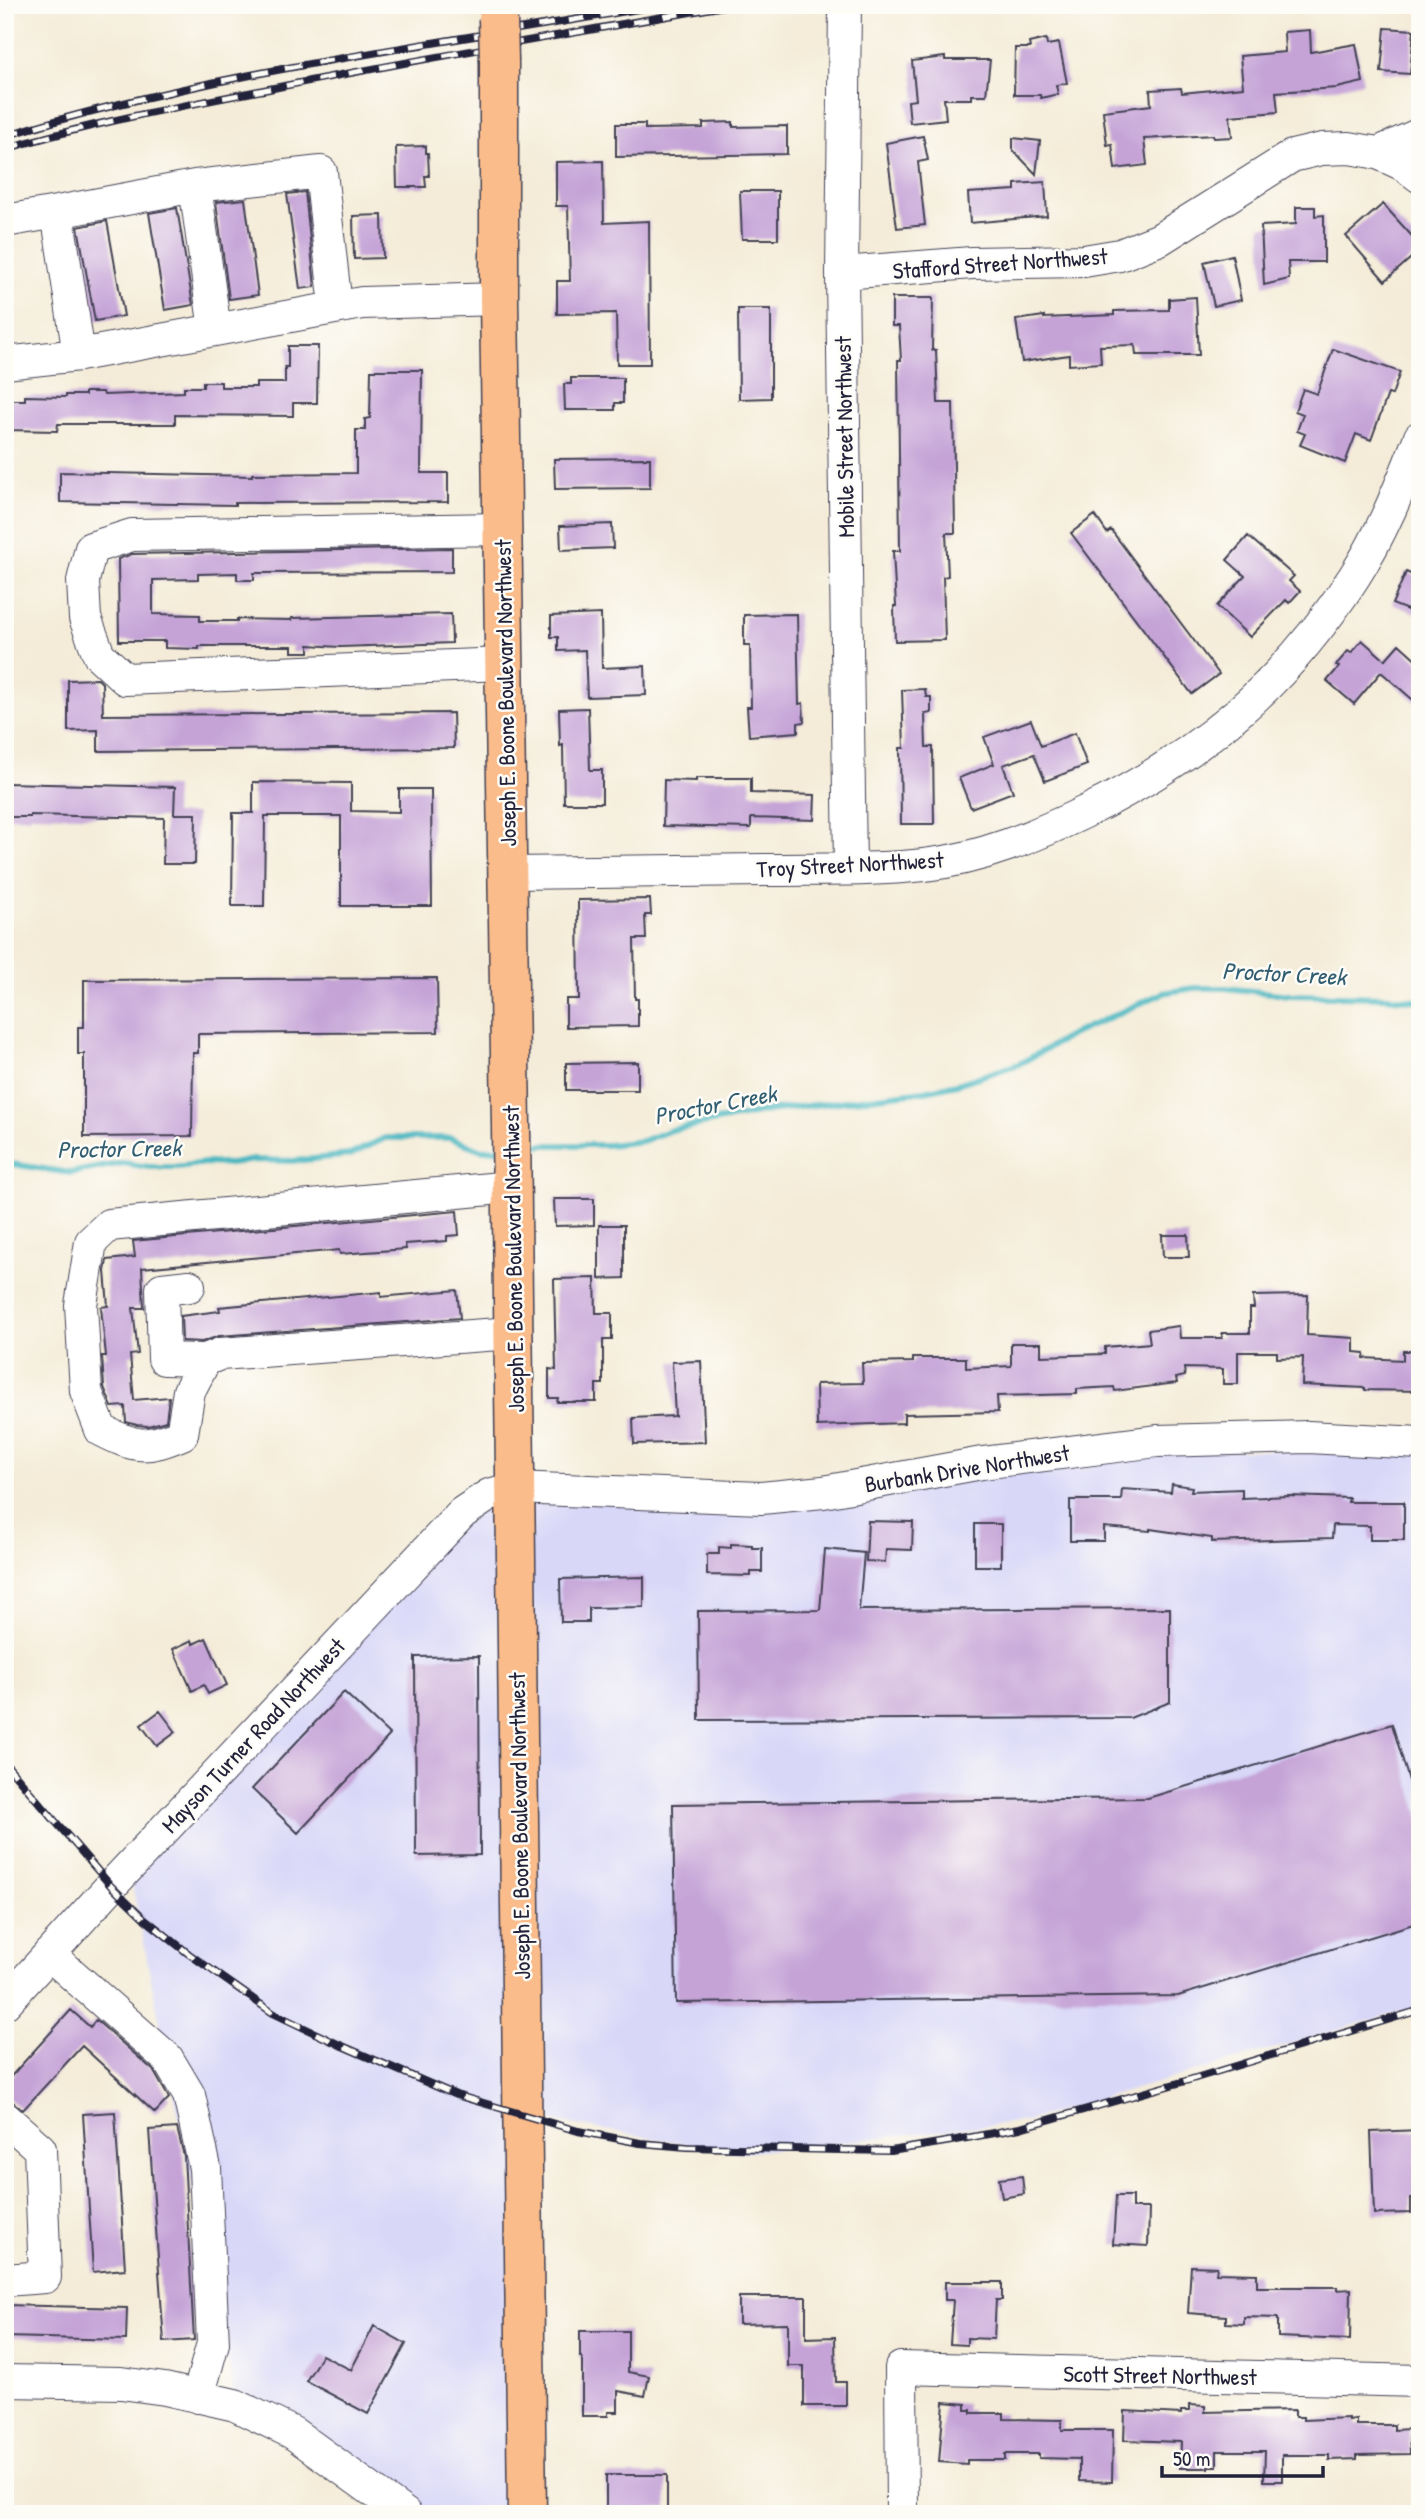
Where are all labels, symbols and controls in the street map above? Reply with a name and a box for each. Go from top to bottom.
street label: Stafford Street Northwest [892,240,1110,286]
street label: Mobile Street Northwest [827,335,861,538]
street label: Joseph E. Boone Boulevard Northwest [487,538,523,847]
street label: Troy Street Northwest [756,844,945,884]
water label: Proctor Creek [1221,954,1349,992]
water label: Proctor Creek [651,1076,781,1132]
street label: Joseph E. Boone Boulevard Northwest [495,1104,531,1413]
water label: Proctor Creek [57,1131,183,1165]
street label: Burbank Drive Northwest [863,1436,1072,1499]
street label: Mayson Turner Road Northwest [154,1630,352,1839]
street label: Joseph E. Boone Boulevard Northwest [501,1671,537,1980]
street label: Scott Street Northwest [1063,2358,1258,2392]
scale bar [1162,2435,1324,2479]
text: 50 m [1173,2444,1210,2473]

